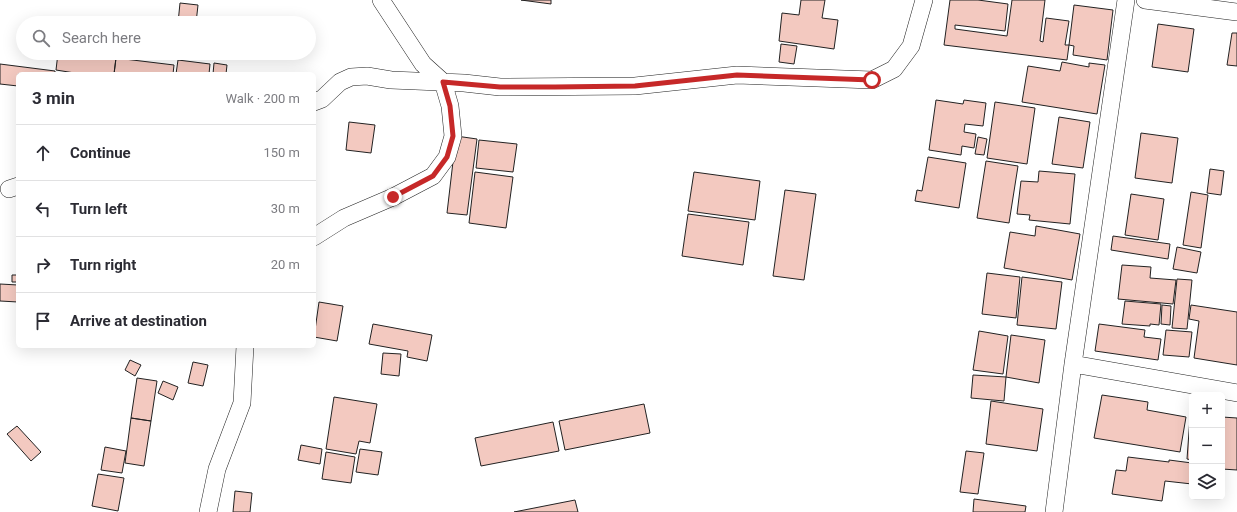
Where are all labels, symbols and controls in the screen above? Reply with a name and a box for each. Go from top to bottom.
search box [16,16,316,60]
icon: search [30,27,52,49]
text: Search here [62,29,141,47]
route start [863,71,881,89]
text: 3 min [32,88,75,108]
text: Walk · 200 m [225,91,300,106]
icon: ahead [32,142,54,164]
text: Continue [70,144,131,162]
text: 150 m [263,145,300,160]
route end [384,188,402,206]
icon: left [32,198,54,220]
text: Turn left [70,200,127,218]
text: 30 m [271,201,300,216]
icon: right [32,254,54,276]
text: Turn right [70,256,136,274]
text: 20 m [271,257,300,272]
icon: arrive [32,310,54,332]
text: Arrive at destination [70,312,207,330]
map controls [1189,392,1225,500]
button: + [1189,392,1225,428]
button: − [1189,428,1225,464]
button: layers [1189,464,1225,500]

